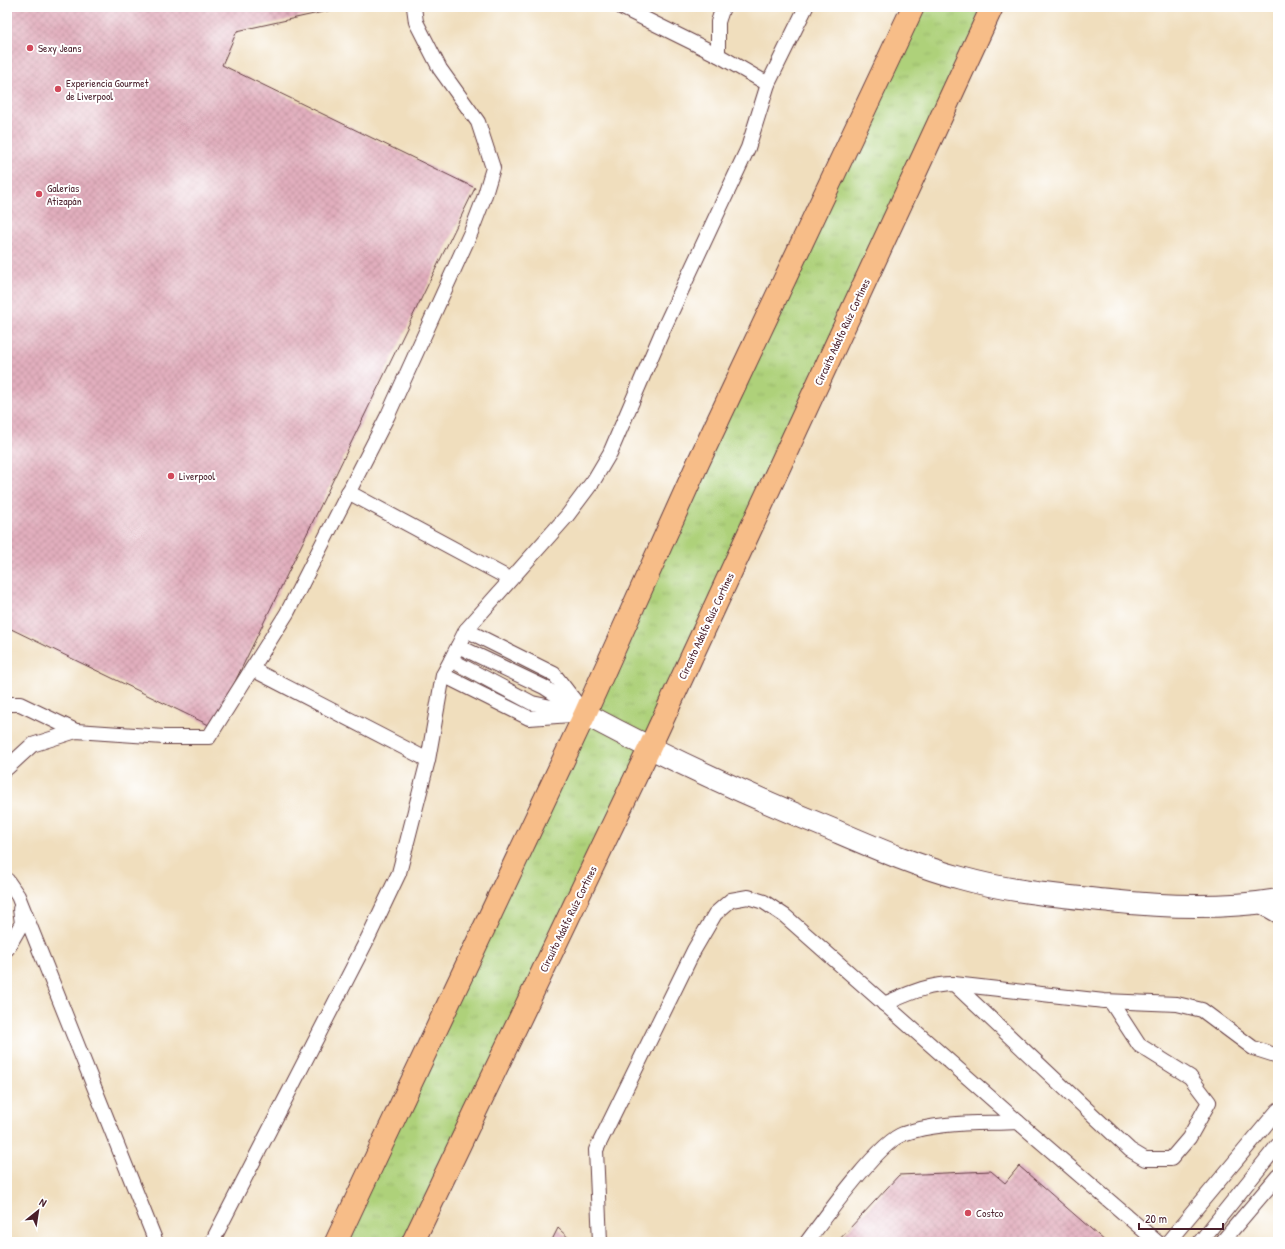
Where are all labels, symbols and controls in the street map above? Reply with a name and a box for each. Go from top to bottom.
place label: Sexy Jeans [38,41,82,55]
marker: Sexy Jeans [25,43,35,53]
place label: Experiencia Gourmet de Liverpool [66,76,149,103]
marker: Experiencia Gourmet de Liverpool [53,84,63,94]
place label: Galerías Atizapán [47,181,82,208]
marker: Galerías Atizapán [34,189,44,199]
street label: Circuito Adolfo Ruíz Cortines [811,276,873,388]
place label: Liverpool [179,469,215,483]
marker: Liverpool [166,471,176,481]
street label: Circuito Adolfo Ruíz Cortines [675,570,737,682]
street label: Circuito Adolfo Ruíz Cortines [536,864,600,974]
north arrow [18,1191,58,1231]
text: N [37,1195,49,1210]
scale bar [1139,1205,1223,1231]
place label: Costco [976,1206,1004,1220]
marker: Costco [963,1208,973,1218]
text: 20 m [1145,1210,1167,1227]

